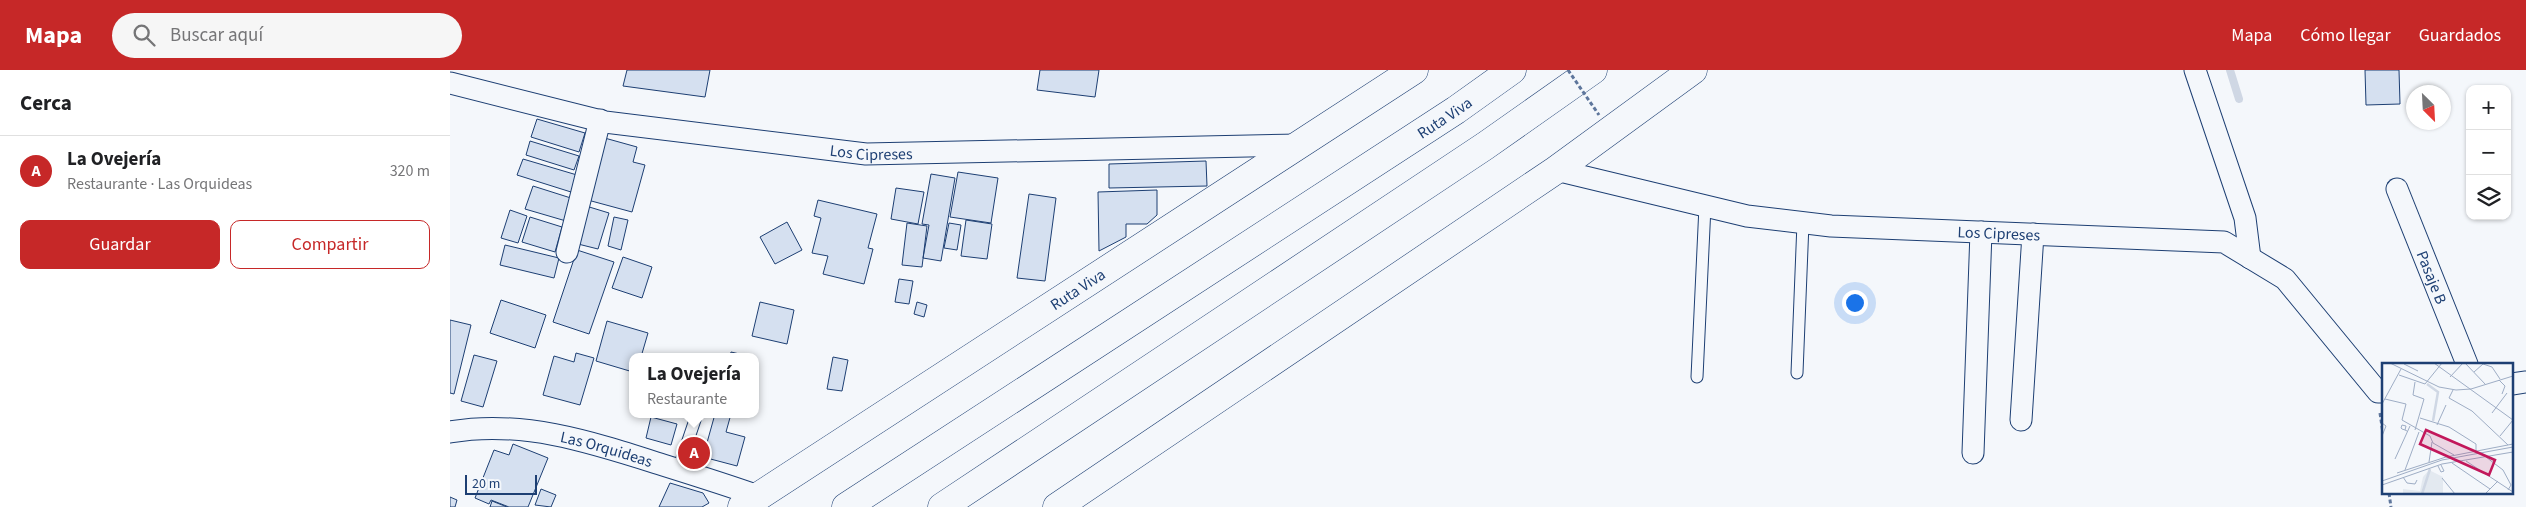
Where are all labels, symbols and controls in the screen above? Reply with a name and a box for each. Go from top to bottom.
search box [112,13,462,58]
text: Mapa [25,18,82,53]
icon: search [130,21,158,49]
text: Buscar aquí [170,22,263,49]
text: Mapa [2231,23,2272,48]
text: Cómo llegar [2300,23,2391,48]
text: Guardados [2419,23,2501,48]
north arrow [2406,85,2451,130]
map controls [2466,85,2511,220]
button: + [2466,85,2511,130]
text: Cerca [20,88,72,118]
street label: Ruta Viva [1413,92,1477,144]
button: − [2466,130,2511,175]
street label: Los Cipreses [829,140,913,166]
text: La Ovejería [67,146,161,173]
text: A [31,160,41,182]
text: 320 m [390,160,430,182]
text: Restaurante · Las Orquideas [67,173,252,195]
button: layers [2466,175,2511,220]
button: Guardar [20,220,220,269]
button: Compartir [230,220,430,269]
street label: Los Cipreses [1957,221,2041,247]
street label: Pasaje B [2411,248,2452,308]
street label: Ruta Viva [1046,264,1110,316]
your location [1842,290,1868,316]
popup [629,353,759,418]
text: La Ovejería [647,361,741,388]
inset map [2382,363,2514,494]
text: Restaurante [647,388,727,410]
street label: Las Orquideas [558,426,655,473]
pin: A [678,434,710,472]
scale bar [465,472,538,495]
text: 20 m [472,474,500,494]

